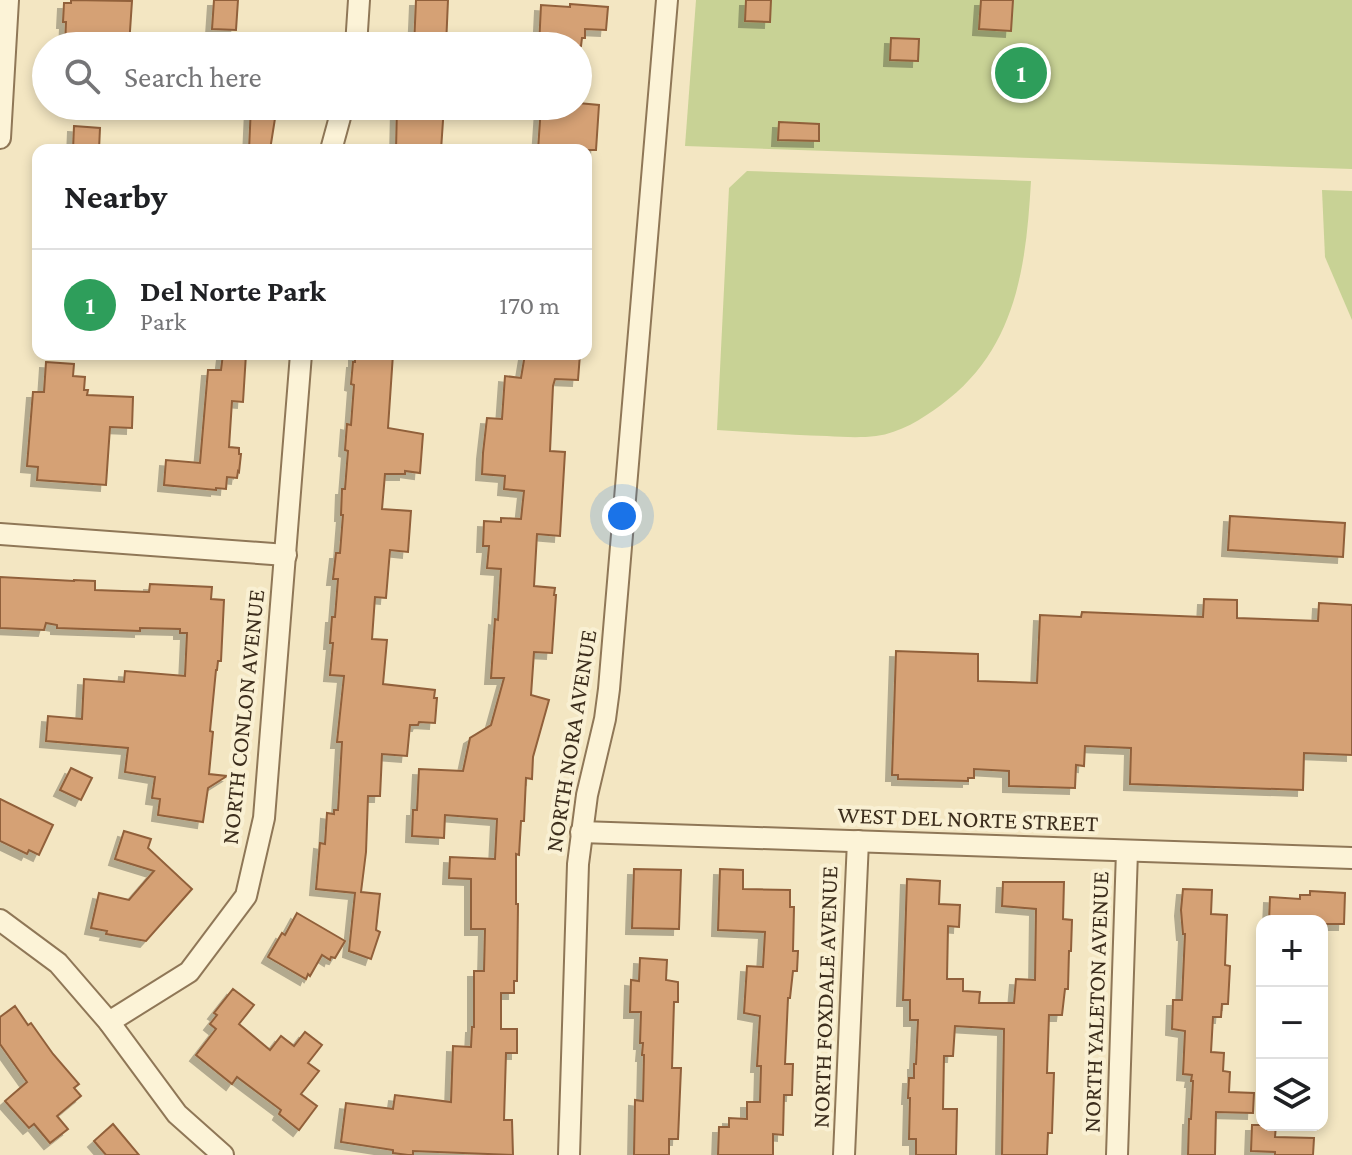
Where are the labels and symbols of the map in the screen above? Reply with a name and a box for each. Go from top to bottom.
pin: 1 [995,43,1047,103]
your location [602,496,642,536]
street label: NORTH CONLON AVENUE [216,588,269,846]
street label: NORTH NORA AVENUE [540,628,601,854]
street label: WEST DEL NORTE STREET [837,800,1099,837]
street label: NORTH FOXDALE AVENUE [806,865,843,1129]
street label: NORTH YALETON AVENUE [1077,871,1114,1133]

